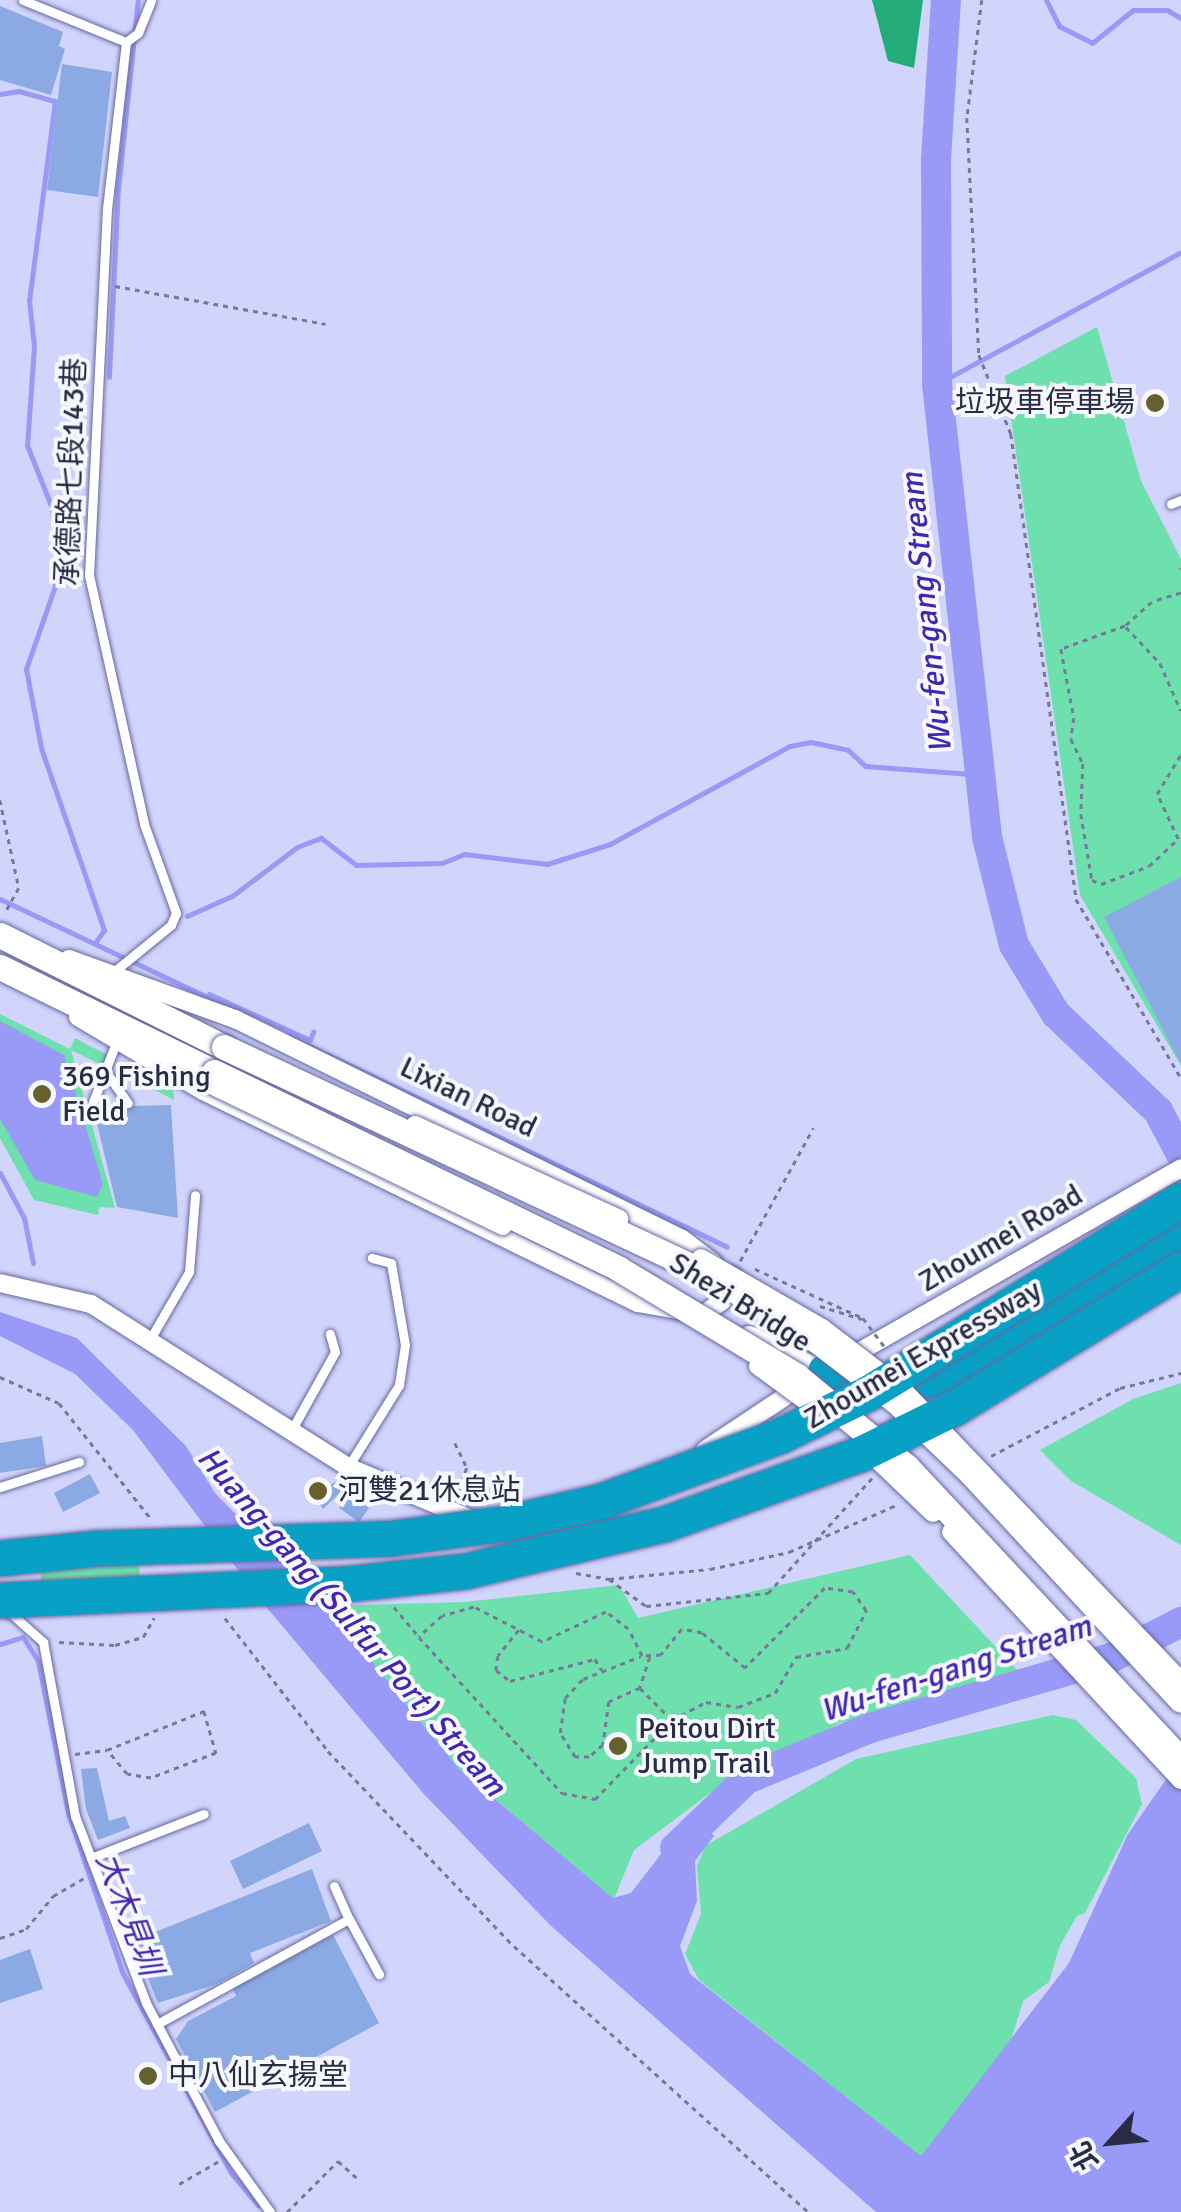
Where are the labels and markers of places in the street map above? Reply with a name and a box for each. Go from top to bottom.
place label: 垃圾車停車場 [955,385,1135,421]
marker: 垃圾車停車場 [1144,392,1166,414]
place label: 369 Fishing Field [62,1059,211,1130]
marker: 369 Fishing Field [31,1083,53,1105]
place label: 河雙21休息站 [338,1473,520,1509]
marker: 河雙21休息站 [307,1480,329,1502]
place label: Peitou Dirt Jump Trail [638,1711,776,1782]
marker: Peitou Dirt Jump Trail [607,1735,629,1757]
place label: 中八仙玄揚堂 [168,2058,348,2094]
marker: 中八仙玄揚堂 [137,2065,159,2087]

